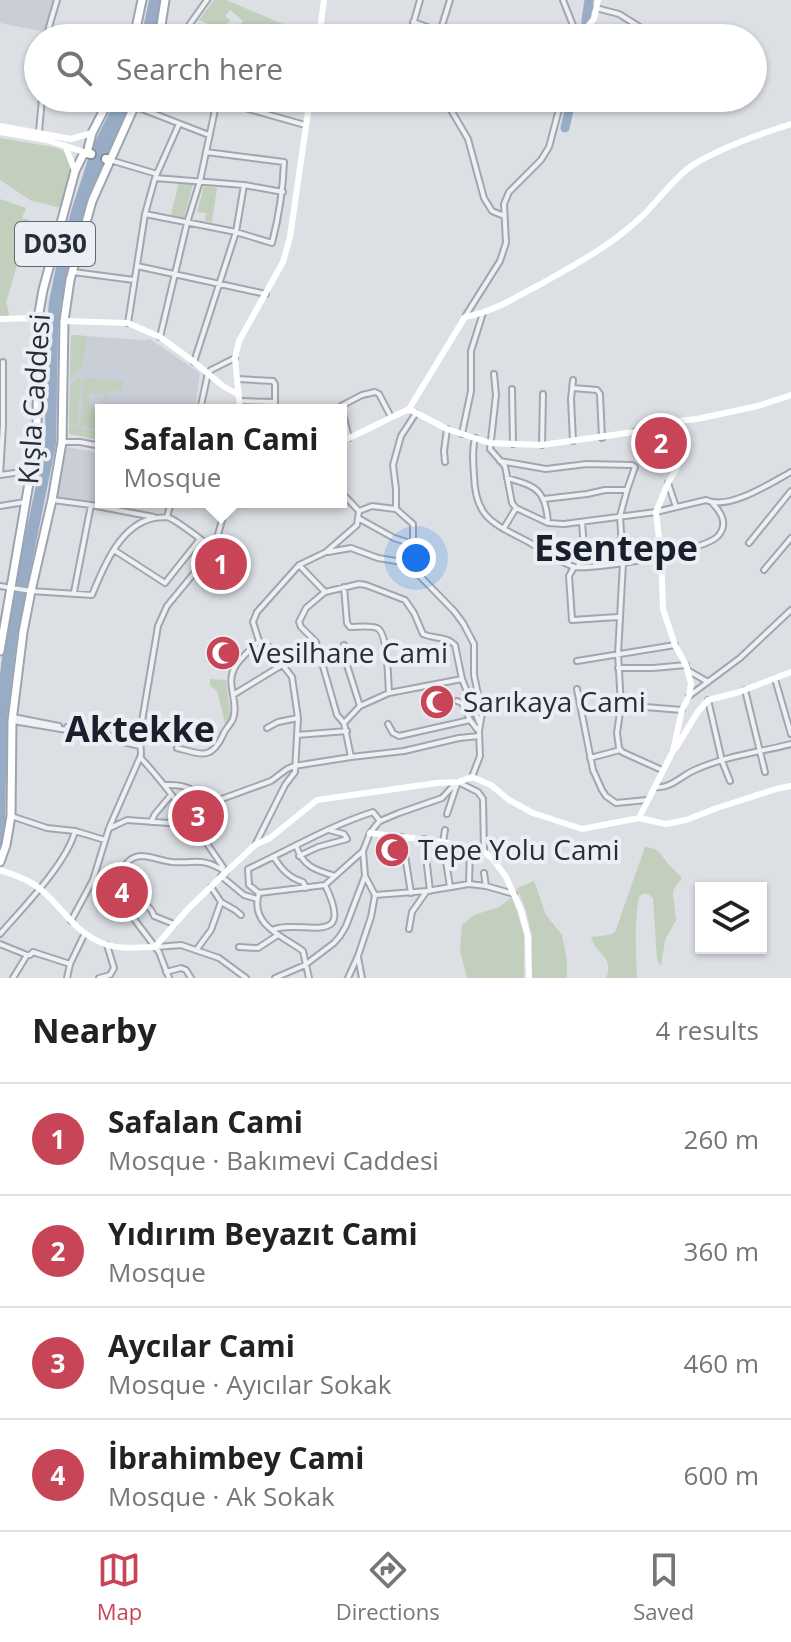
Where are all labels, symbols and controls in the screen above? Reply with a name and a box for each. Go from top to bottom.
search box [24,24,767,112]
icon: search [52,46,96,90]
text: Search here [116,48,283,89]
road number: D030 [15,222,95,266]
street label: Kışla Caddesi [8,312,58,486]
popup [95,404,347,508]
pin: 2 [635,413,687,473]
text: Safalan Cami [123,418,319,459]
text: Mosque [123,459,221,495]
district label: Esentepe [534,523,698,572]
pin: 1 [195,534,247,594]
your location [396,538,436,578]
place label: Vesilhane Cami [249,633,448,671]
mosque icon: Vesilhane Cami [204,634,242,672]
place label: Sarıkaya Cami [463,682,646,720]
mosque icon: Sarıkaya Cami [418,683,456,721]
district label: Aktekke [65,704,215,753]
pin: 3 [172,786,224,846]
place label: Tepe Yolu Cami [418,830,619,868]
mosque icon: Tepe Yolu Cami [373,831,411,869]
pin: 4 [96,862,148,922]
map controls [695,882,767,954]
button: layers [695,882,767,954]
text: Nearby [32,1007,157,1053]
text: 4 results [656,1012,759,1048]
text: Safalan Cami [108,1101,303,1142]
text: 1 [51,1121,65,1157]
text: 260 m [684,1121,759,1157]
text: Mosque · Bakımevi Caddesi [108,1142,439,1178]
text: Yıdırım Beyazıt Cami [108,1213,418,1254]
text: 2 [51,1233,65,1269]
text: 360 m [684,1233,759,1269]
text: Mosque [108,1254,206,1290]
text: Aycılar Cami [108,1325,295,1366]
text: 3 [51,1345,65,1381]
text: 460 m [684,1345,759,1381]
text: Mosque · Ayıcılar Sokak [108,1366,391,1402]
text: İbrahimbey Cami [108,1437,364,1478]
text: 4 [51,1457,65,1493]
text: 600 m [684,1457,759,1493]
text: Mosque · Ak Sokak [108,1478,335,1514]
tab: Map [97,1548,142,1626]
tab: Directions [336,1548,440,1626]
tab: Saved [633,1548,694,1626]

